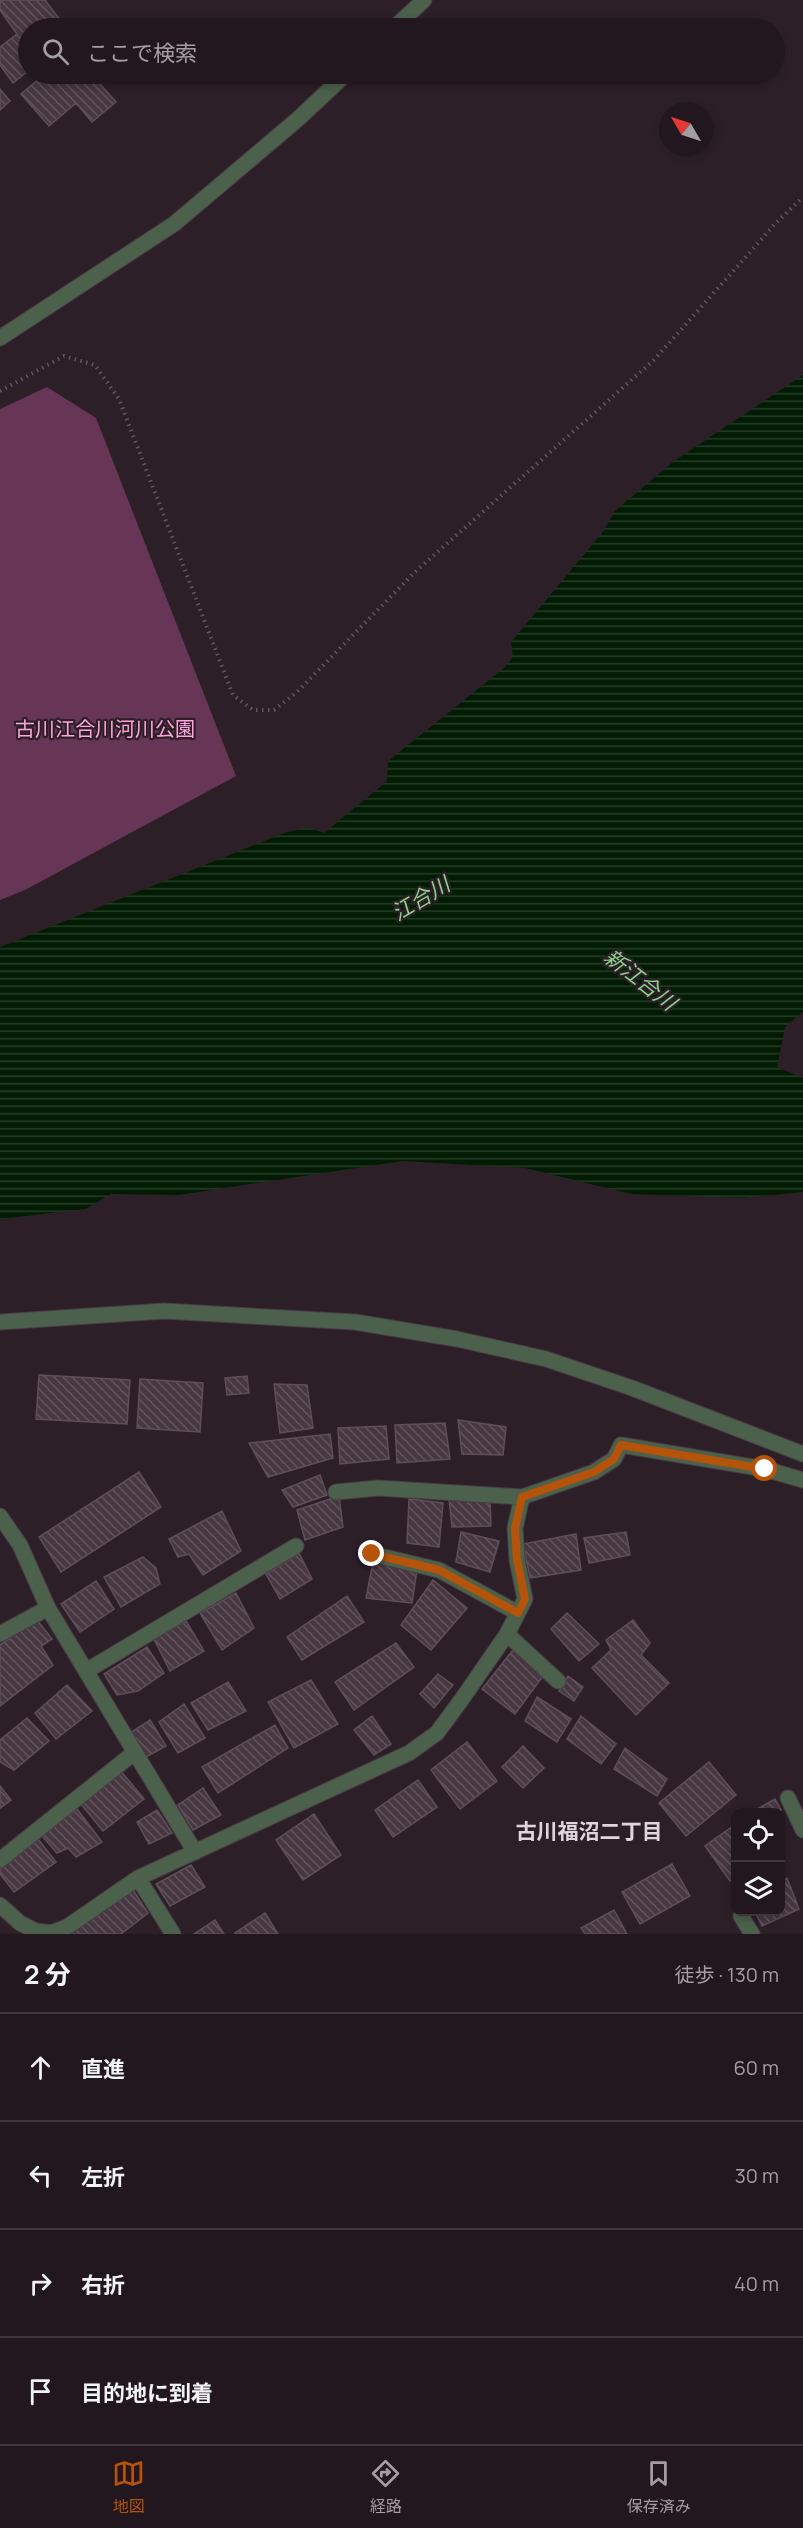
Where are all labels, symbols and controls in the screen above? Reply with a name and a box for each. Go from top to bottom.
search box [18,18,785,84]
icon: search [39,35,72,68]
text: ここで検索 [87,38,197,68]
north arrow [659,102,713,156]
park label: 古川江合川河川公園 [15,715,195,742]
water label: 江合川 [386,869,456,926]
water label: 新江合川 [599,942,684,1017]
route start [751,1455,777,1481]
route end [358,1540,384,1566]
map controls [731,1808,785,1916]
button: locate [731,1808,785,1862]
district label: 古川福沼二丁目 [516,1817,663,1845]
button: layers [731,1862,785,1916]
text: 2 分 [24,1956,71,1992]
text: 徒歩 · 130 m [674,1961,779,1988]
icon: ahead [24,2051,57,2084]
text: 直進 [81,2054,125,2084]
text: 60 m [733,2054,779,2081]
icon: left [24,2159,57,2192]
text: 左折 [81,2162,125,2192]
text: 30 m [735,2162,779,2189]
icon: right [24,2267,57,2300]
text: 右折 [81,2270,125,2300]
text: 40 m [734,2270,779,2297]
icon: arrive [24,2375,57,2408]
text: 目的地に到着 [81,2378,213,2408]
tab: 地図 [112,2457,145,2517]
tab: 経路 [369,2457,402,2517]
tab: 保存済み [627,2457,691,2517]

